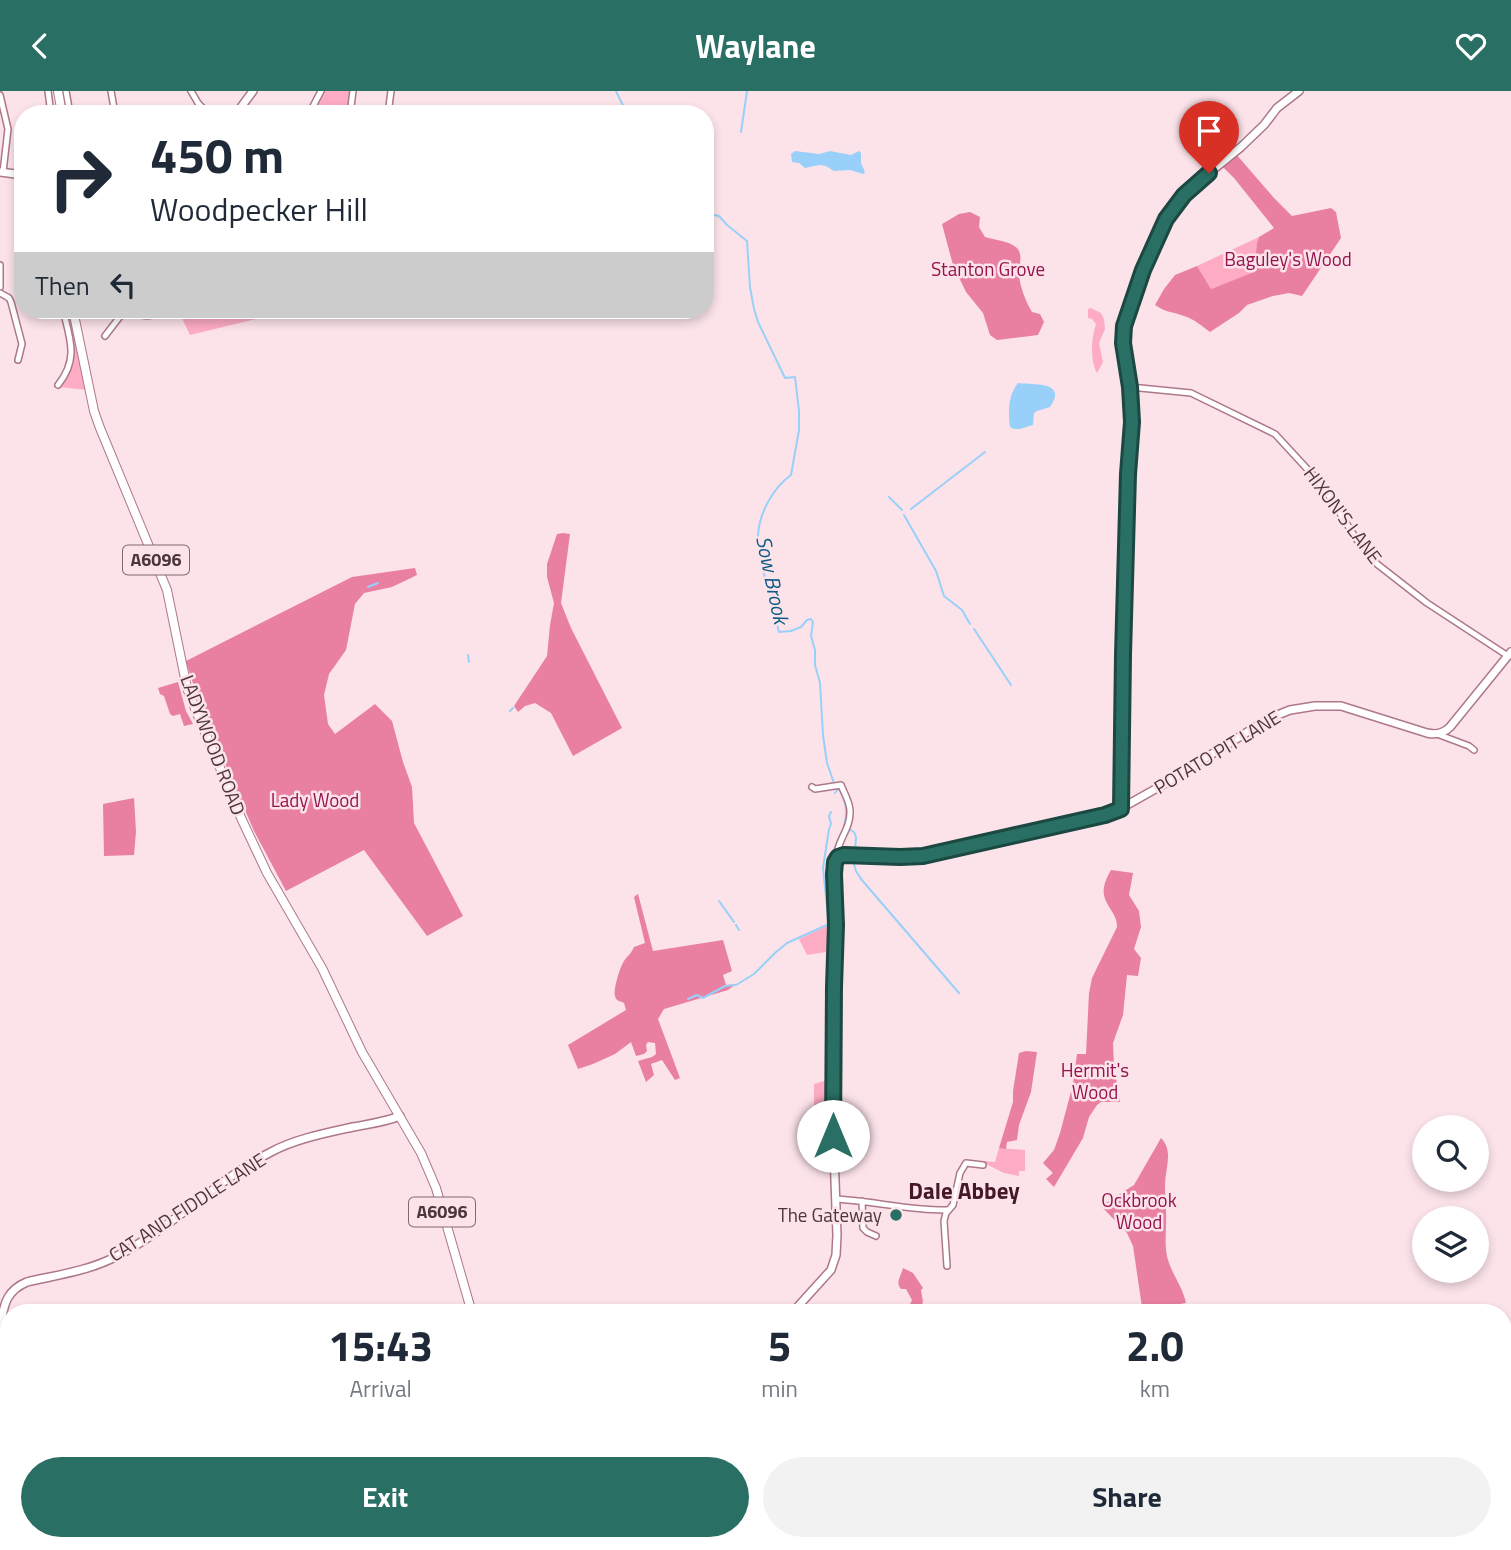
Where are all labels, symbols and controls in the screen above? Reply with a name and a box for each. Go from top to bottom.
text: Waylane [695,22,816,70]
icon: back [21,27,59,65]
icon: heart [1452,27,1490,65]
pin [1179,101,1239,173]
icon: arrive [1190,112,1228,150]
text: 450 m [150,117,284,192]
icon: right [35,133,126,224]
text: Woodpecker Hill [150,185,368,233]
park label: Baguley's Wood [1224,244,1352,273]
park label: Stanton Grove [931,254,1045,283]
text: Then [35,266,90,305]
icon: left [104,266,142,304]
street label: HIXON'S LANE [1297,460,1390,569]
water label: Sow Brook [748,533,798,629]
road number: A6096 [123,545,189,575]
street label: LADYWOOD ROAD [173,670,254,819]
street label: POTATO PIT LANE [1148,702,1286,801]
park label: Lady Wood [271,785,359,814]
park label: Hermit's Wood [1061,1055,1129,1106]
position arrow [796,1099,870,1173]
map controls [1412,1115,1489,1283]
button: search [1412,1115,1489,1192]
street label: CAT AND FIDDLE LANE [102,1145,271,1268]
district label: Dale Abbey [908,1173,1020,1208]
park label: Ockbrook Wood [1101,1185,1177,1236]
road number: A6096 [409,1197,475,1227]
place label: The Gateway [778,1200,882,1229]
button: layers [1412,1206,1489,1283]
marker: The Gateway [888,1207,904,1223]
text: 15:43 [328,1313,433,1377]
text: 5 [768,1313,791,1377]
text: 2.0 [1126,1313,1184,1377]
text: Arrival [349,1371,412,1406]
text: min [761,1371,798,1406]
text: km [1140,1371,1170,1406]
button: Exit [21,1457,749,1537]
button: Share [763,1457,1491,1537]

